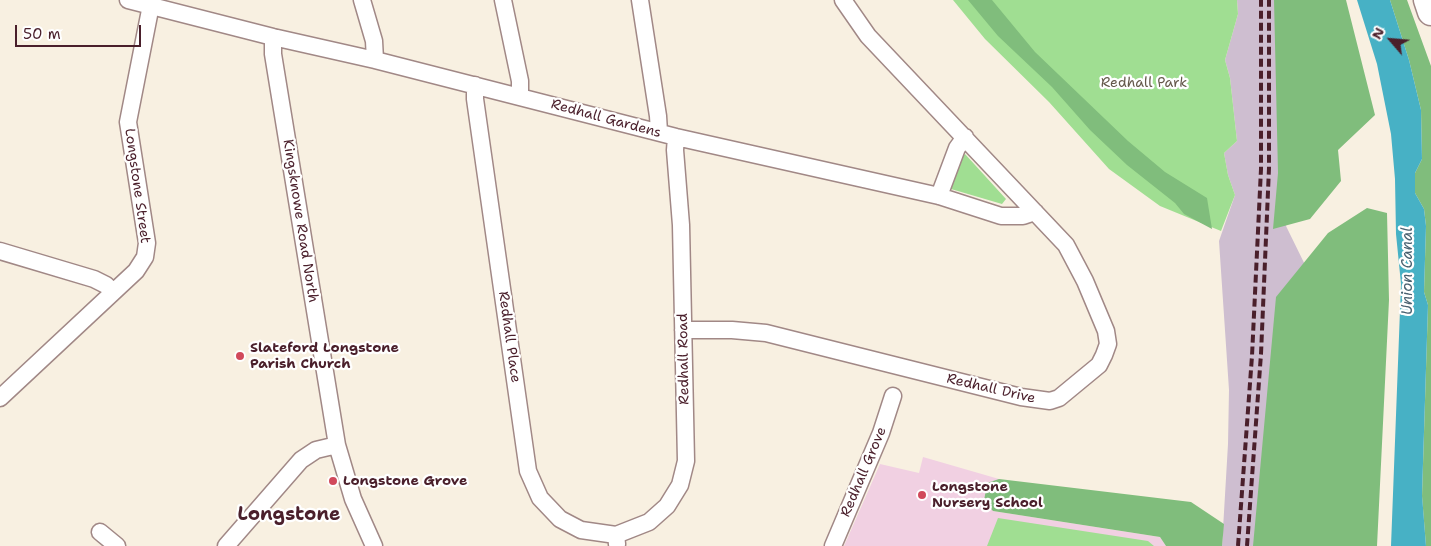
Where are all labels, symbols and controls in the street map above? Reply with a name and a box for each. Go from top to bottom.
scale bar [18,15,144,47]
north arrow [1366,15,1416,65]
text: 50 m [23,24,61,44]
text: N [1367,24,1388,42]
park label: Redhall Park [1101,75,1187,91]
street label: Redhall Gardens [549,96,663,142]
street label: Longstone Street [121,127,153,245]
street label: Kingsknowe Road North [279,138,321,304]
water label: Union Canal [1399,227,1417,315]
street label: Redhall Place [494,290,524,384]
street label: Redhall Road [675,313,693,405]
place label: Slateford Longstone Parish Church [250,340,399,372]
marker: Slateford Longstone Parish Church [234,350,246,362]
street label: Redhall Drive [945,371,1037,407]
street label: Redhall Grove [837,424,891,520]
place label: Longstone Grove [343,473,467,489]
marker: Longstone Grove [327,475,339,487]
place label: Longstone Nursery School [932,479,1043,512]
marker: Longstone Nursery School [916,489,928,501]
district label: Longstone [238,504,340,526]

